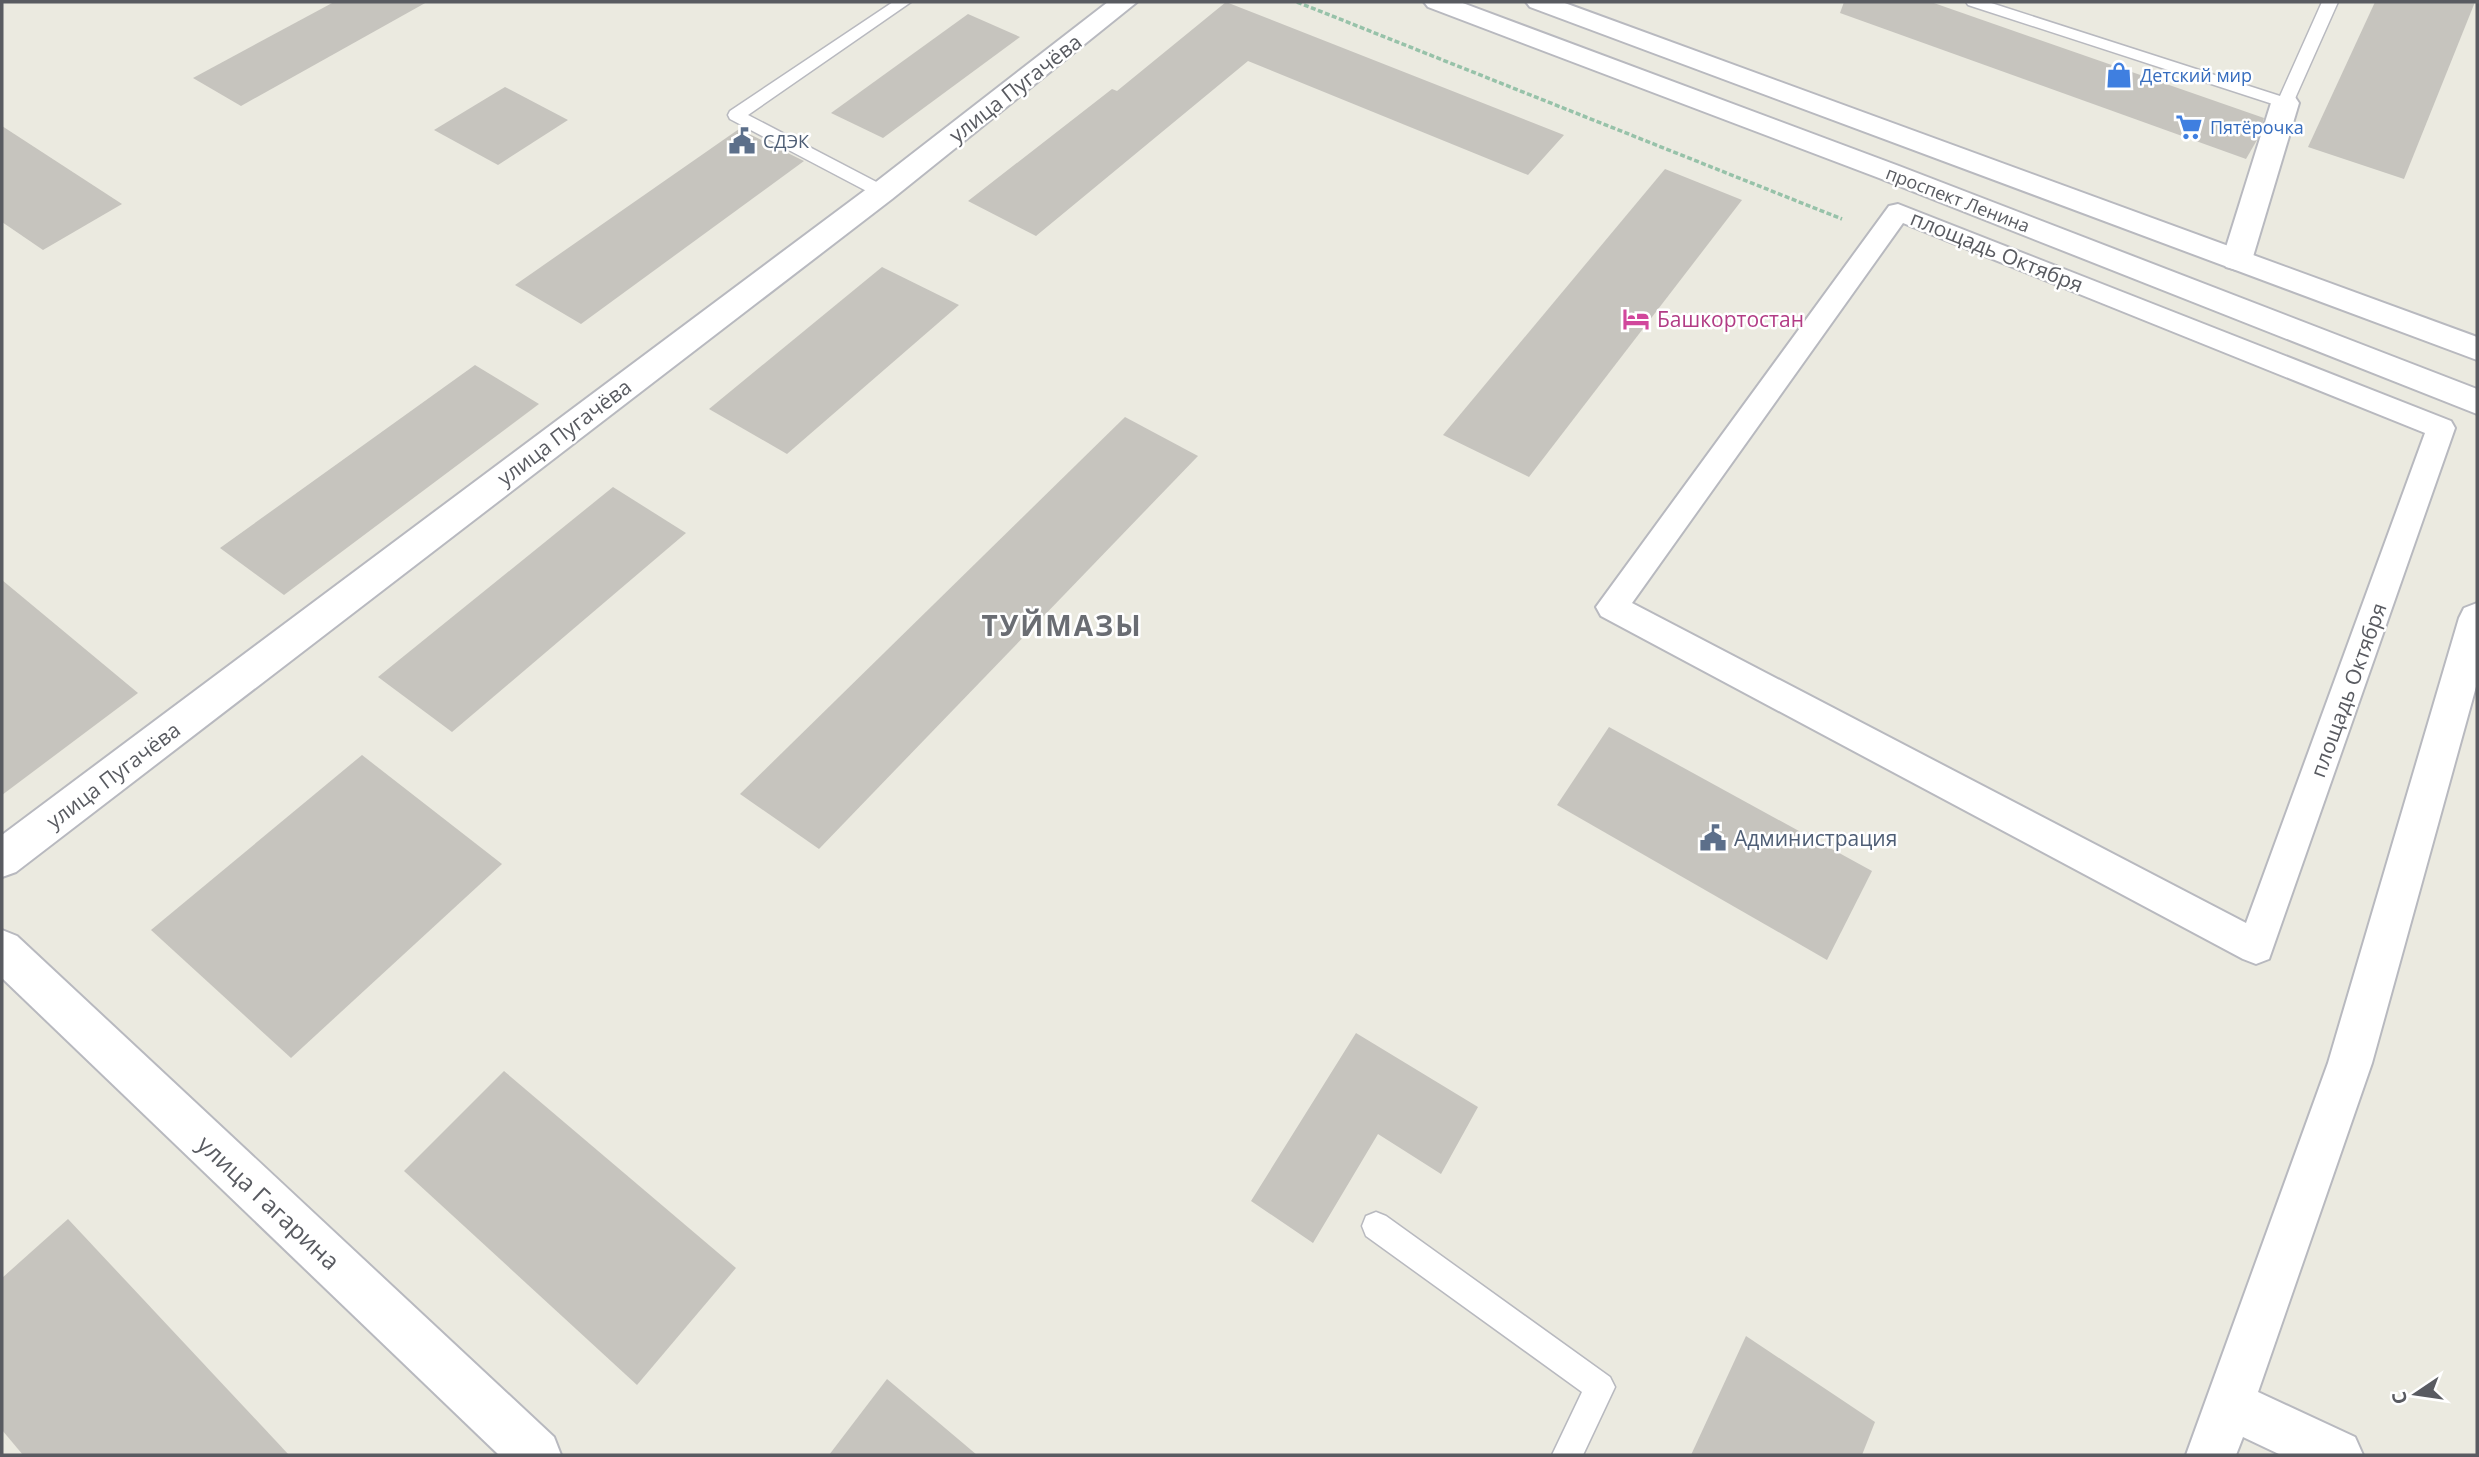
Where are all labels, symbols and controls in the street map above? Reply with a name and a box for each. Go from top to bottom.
street label: улица Пугачёва [943,27,1087,149]
shop icon: Детский мир [2104,60,2134,90]
place label: Детский мир [2140,63,2252,87]
supermarket icon: Пятёрочка [2174,112,2204,142]
place label: Пятёрочка [2210,115,2304,139]
public building icon: СДЭК [727,126,757,156]
place label: СДЭК [763,129,809,153]
street label: проспект Ленина [1883,160,2033,238]
street label: площадь Октября [1907,204,2087,298]
hotel icon: Башкортостан [1621,304,1651,334]
place label: Башкортостан [1657,305,1804,333]
street label: улица Пугачёва [491,372,637,492]
street label: площадь Октября [2303,599,2393,781]
district label: ТУЙМАЗЫ [981,606,1143,644]
street label: улица Пугачёва [40,715,186,835]
public building icon: Администрация [1698,823,1728,853]
place label: Администрация [1734,824,1897,852]
street label: улица Гагарина [191,1127,347,1277]
north arrow [2381,1359,2451,1429]
text: С [2385,1389,2413,1407]

